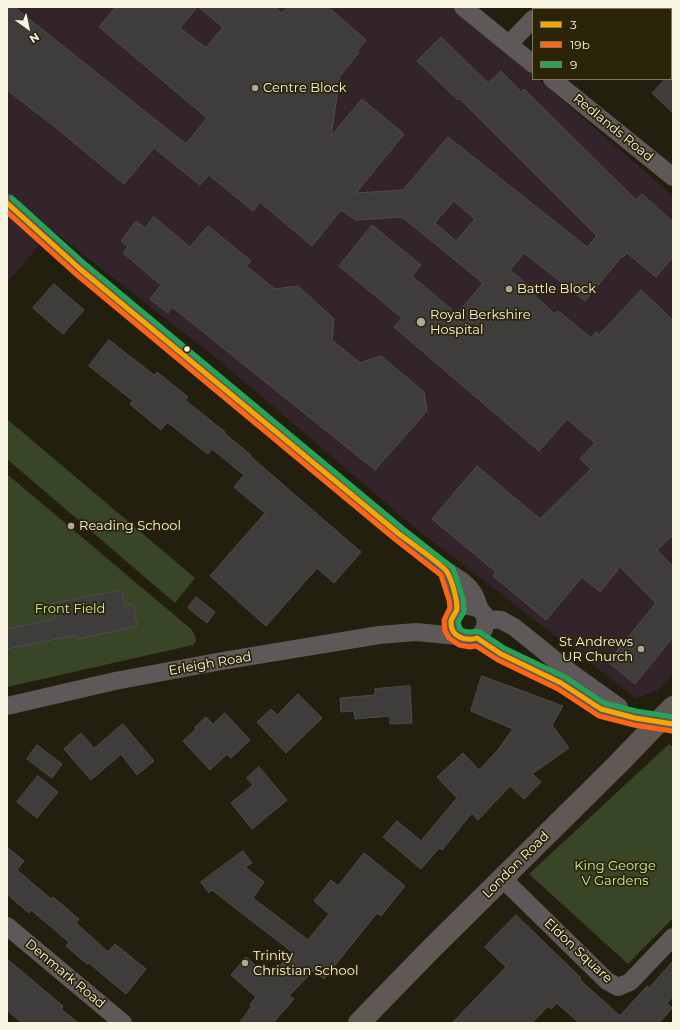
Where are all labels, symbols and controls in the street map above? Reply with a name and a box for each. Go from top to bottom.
north arrow [8,8,48,48]
legend [532,8,672,80]
text: 3 [570,17,577,32]
text: N [27,30,42,46]
text: 19b [570,37,590,52]
text: 9 [570,57,577,72]
place label: Centre Block [263,80,347,96]
marker: Centre Block [250,83,260,93]
street label: Redlands Road [570,91,656,165]
place label: Battle Block [517,281,596,297]
marker: Battle Block [504,284,514,294]
place label: Royal Berkshire Hospital [430,307,531,338]
marker: Royal Berkshire Hospital [415,316,427,328]
unlabelled marker [182,344,192,354]
place label: Reading School [79,518,181,534]
marker: Reading School [66,521,76,531]
park label: Front Field [35,601,105,617]
place label: St Andrews UR Church [559,634,633,665]
marker: St Andrews UR Church [636,644,646,654]
street label: Erleigh Road [167,649,253,679]
street label: London Road [479,828,553,902]
park label: King George V Gardens [574,858,656,889]
street label: Eldon Square [541,915,615,987]
street label: Denmark Road [22,936,108,1012]
place label: Trinity Christian School [253,948,358,979]
marker: Trinity Christian School [240,958,250,968]

